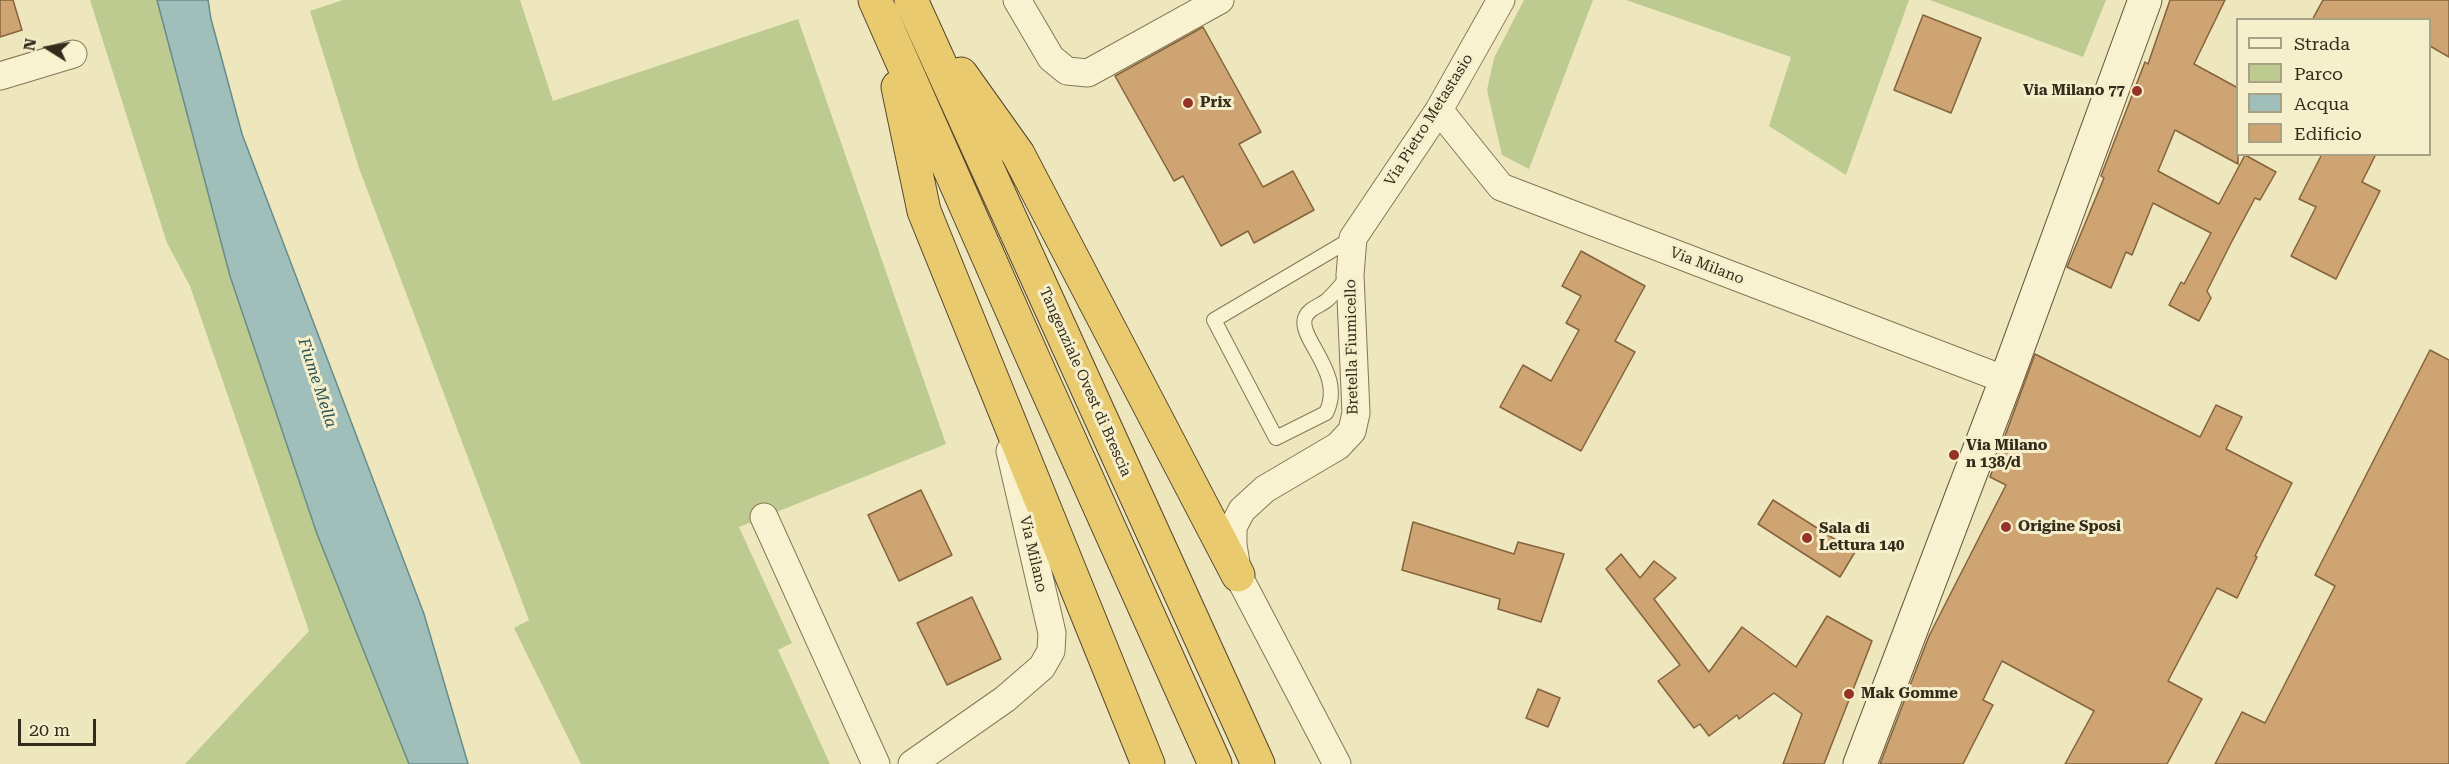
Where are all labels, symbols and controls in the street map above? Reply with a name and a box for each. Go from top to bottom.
north arrow [18,18,78,78]
legend [2236,18,2431,156]
text: Strada [2294,33,2350,54]
text: N [19,37,40,52]
street label: Via Pietro Metastasio [1381,51,1477,189]
text: Parco [2294,63,2343,84]
place label: Via Milano 77 [2023,82,2125,100]
marker: Via Milano 77 [2130,84,2144,98]
text: Acqua [2294,93,2349,114]
place label: Prix [1200,94,1231,112]
marker: Prix [1181,96,1195,110]
text: Edificio [2294,123,2362,144]
street label: Via Milano [1667,244,1747,288]
street label: Bretella Fiumicello [1342,279,1362,415]
street label: Tangenziale Ovest di Brescia [1035,284,1135,480]
water label: Fiume Mella [293,336,341,430]
place label: Via Milano n 138/d [1966,437,2047,472]
marker: Via Milano n 138/d [1947,448,1961,462]
street label: Via Milano [1015,514,1051,594]
place label: Origine Sposi [2018,518,2121,536]
place label: Sala di Lettura 140 [1819,520,1904,555]
marker: Origine Sposi [1999,520,2013,534]
marker: Sala di Lettura 140 [1800,531,1814,545]
place label: Mak Gomme [1861,685,1958,703]
marker: Mak Gomme [1842,687,1856,701]
scale bar [21,707,99,745]
text: 20 m [29,719,70,740]

